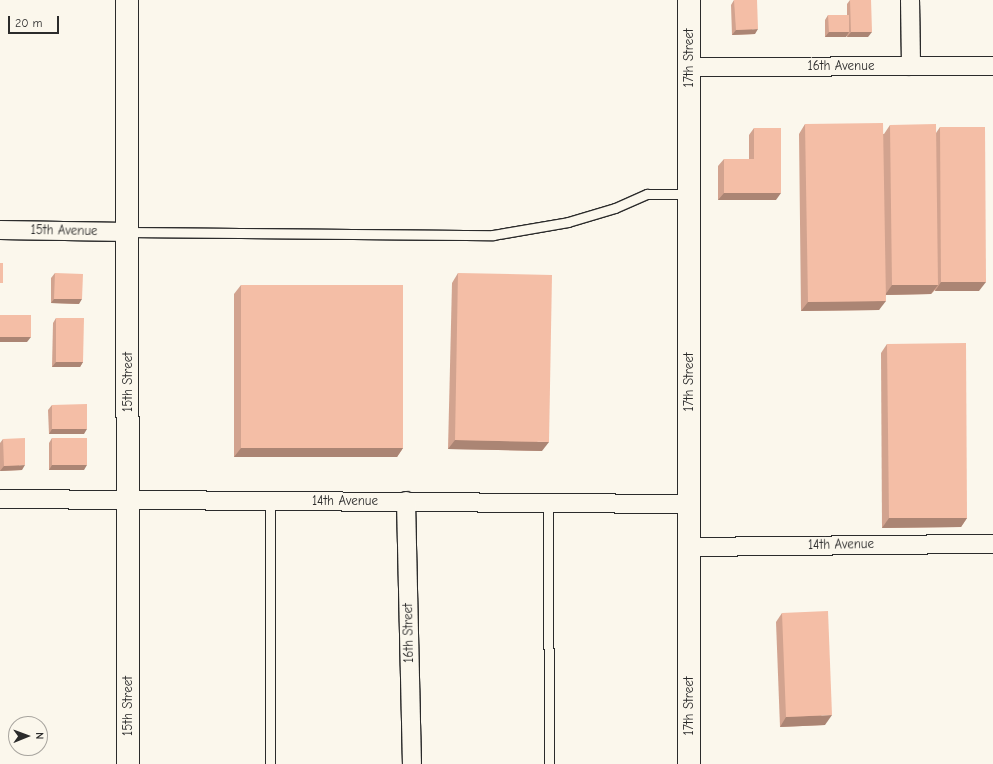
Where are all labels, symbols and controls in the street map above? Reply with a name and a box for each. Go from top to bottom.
scale bar [10,8,61,34]
text: 20 m [15,16,43,30]
street label: 17th Street [681,29,697,87]
street label: 16th Avenue [808,58,874,74]
street label: 15th Avenue [30,223,98,239]
street label: 15th Street [120,352,136,412]
street label: 17th Street [681,353,697,411]
street label: 14th Avenue [312,493,378,509]
street label: 14th Avenue [808,537,874,553]
street label: 16th Street [401,603,417,663]
street label: 15th Street [120,676,136,736]
street label: 17th Street [681,677,697,735]
north arrow [8,716,48,756]
text: N [33,732,46,740]

